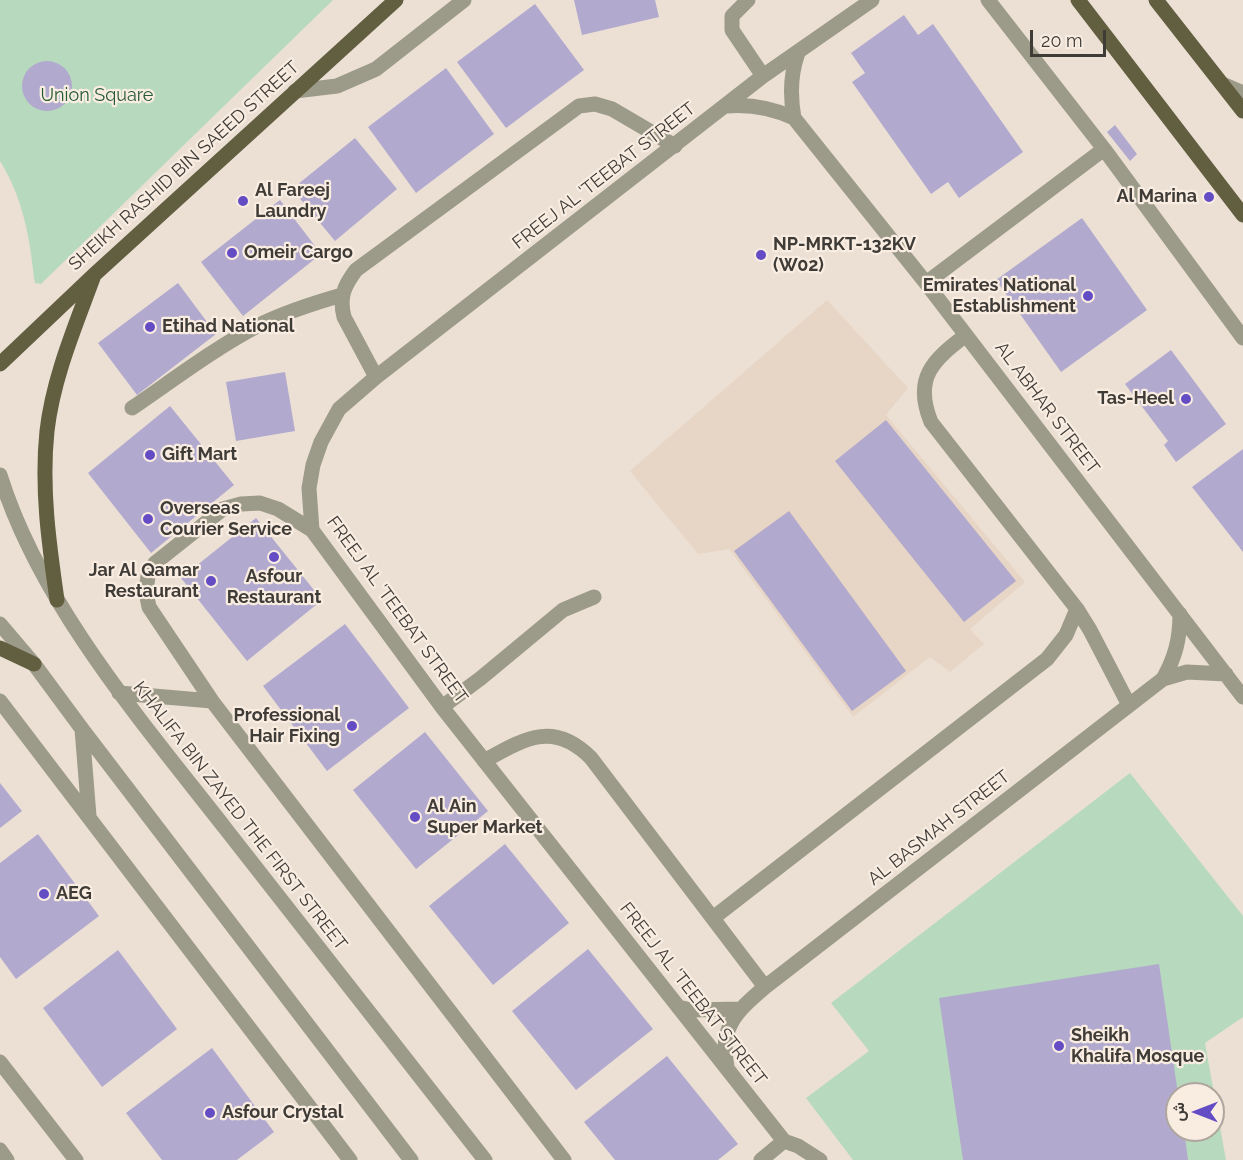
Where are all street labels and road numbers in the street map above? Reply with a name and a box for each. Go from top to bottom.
street label: SHEIKH RASHID BIN SAEED STREET [64,57,304,275]
street label: FREEJ AL 'TEEBAT STREET [508,98,700,254]
street label: AL ABHAR STREET [990,338,1104,478]
street label: FREEJ AL 'TEEBAT STREET [322,512,472,708]
street label: KHALIFA BIN ZAYED THE FIRST STREET [128,677,352,955]
street label: AL BASMAH STREET [864,766,1014,890]
street label: FREEJ AL 'TEEBAT STREET [615,898,771,1090]

